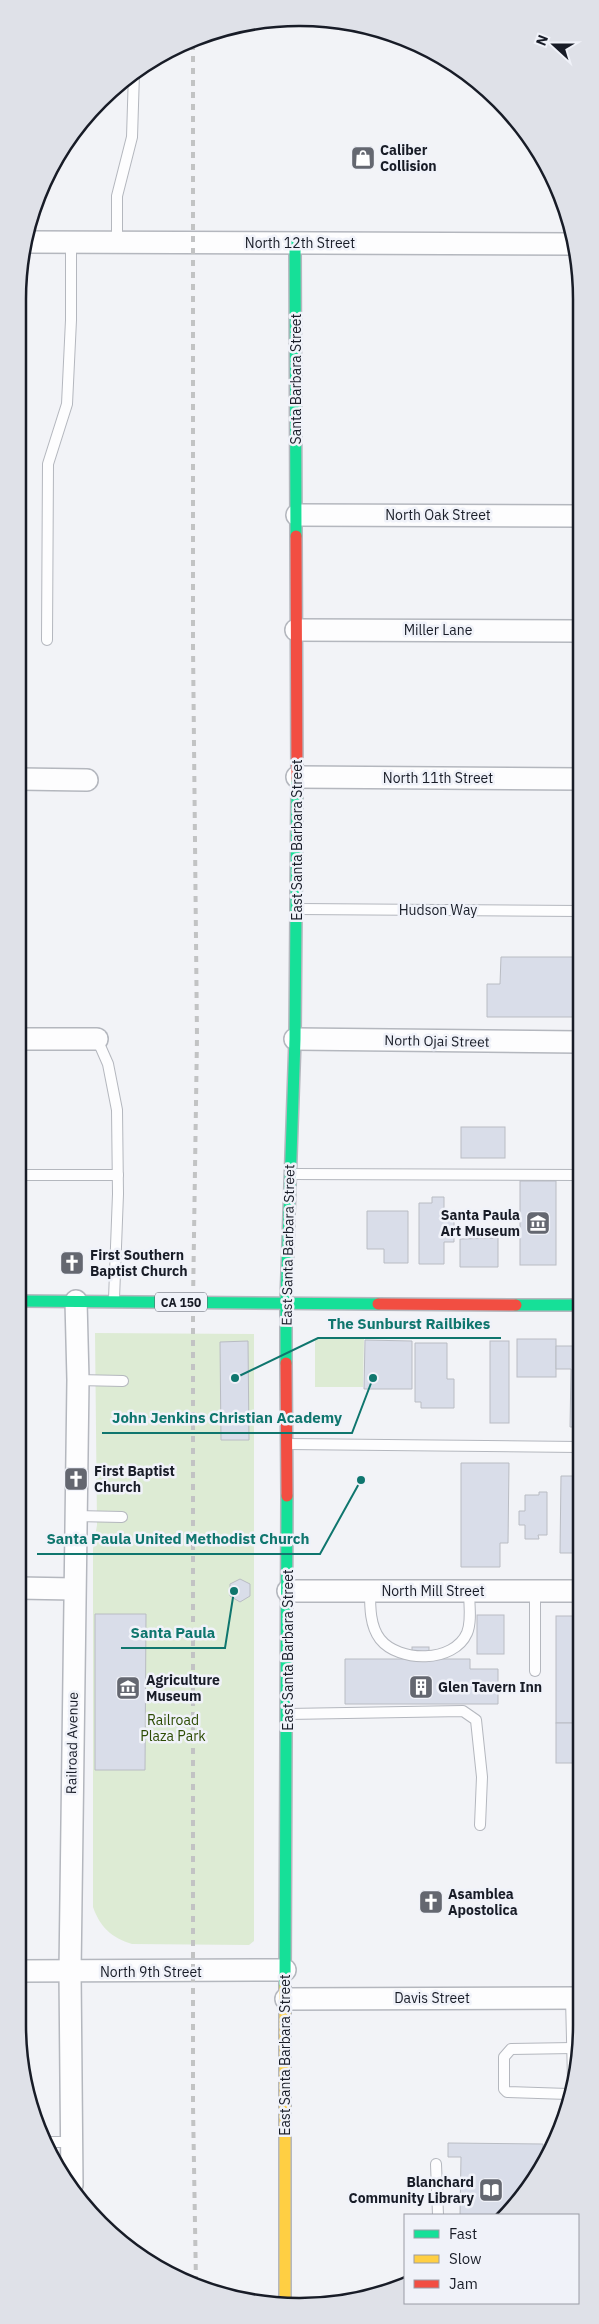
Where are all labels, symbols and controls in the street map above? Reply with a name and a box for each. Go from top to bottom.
north arrow [529,20,579,70]
text: N [532,32,552,48]
place label: Caliber Collision [380,141,437,175]
shop icon: Caliber Collision [350,145,376,171]
street label: North 12th Street [245,234,355,252]
street label: Santa Barbara Street [287,313,305,444]
street label: North Oak Street [385,506,491,524]
street label: Miller Lane [404,621,473,639]
street label: East Santa Barbara Street [288,759,306,921]
street label: North 11th Street [383,769,493,787]
street label: Hudson Way [399,901,477,919]
street label: North Ojai Street [384,1031,490,1051]
street label: East Santa Barbara Street [278,1164,298,1326]
place label: Santa Paula Art Museum [440,1206,520,1240]
museum icon: Santa Paula Art Museum [525,1210,551,1236]
place label: First Southern Baptist Church [90,1246,188,1280]
church icon: First Southern Baptist Church [59,1250,85,1276]
road number: CA 150 [155,1292,207,1311]
callout: The Sunburst Railbikes [318,1308,501,1338]
text: The Sunburst Railbikes [328,1314,491,1333]
callout: John Jenkins Christian Academy [102,1403,352,1433]
text: John Jenkins Christian Academy [112,1408,342,1427]
place label: First Baptist Church [94,1462,175,1496]
church icon: First Baptist Church [63,1466,89,1492]
callout: Santa Paula United Methodist Church [37,1524,320,1554]
text: Santa Paula United Methodist Church [46,1529,310,1548]
street label: East Santa Barbara Street [279,1569,297,1731]
street label: North Mill Street [381,1582,485,1600]
callout: Santa Paula [121,1618,225,1648]
text: Santa Paula [131,1623,216,1642]
place label: Agriculture Museum [146,1671,220,1705]
building icon: Glen Tavern Inn [408,1674,434,1700]
museum icon: Agriculture Museum [115,1675,141,1701]
place label: Glen Tavern Inn [438,1678,542,1696]
street label: Railroad Avenue [62,1691,82,1794]
park label: Railroad Plaza Park [140,1711,206,1745]
place label: Asamblea Apostolica [448,1885,518,1919]
church icon: Asamblea Apostolica [418,1889,444,1915]
street label: North 9th Street [100,1963,202,1981]
street label: East Santa Barbara Street [276,1974,294,2136]
street label: Davis Street [394,1989,470,2007]
place label: Blanchard Community Library [349,2173,475,2207]
library icon: Blanchard Community Library [478,2177,504,2203]
legend [404,2214,579,2304]
text: Fast [449,2224,477,2243]
text: Slow [449,2249,482,2268]
text: Jam [449,2274,478,2293]

